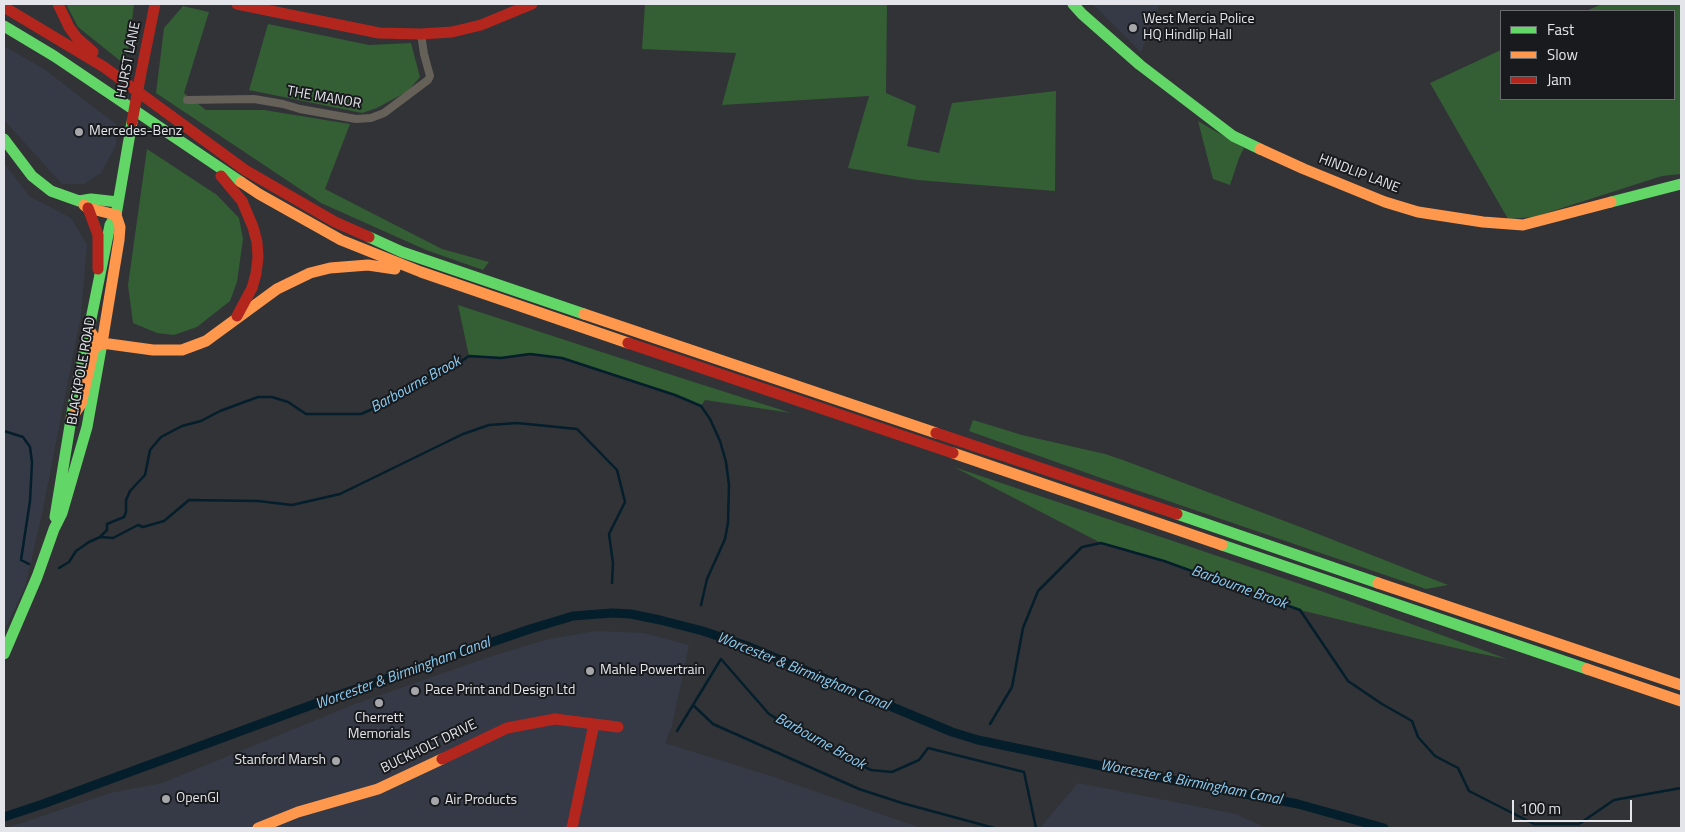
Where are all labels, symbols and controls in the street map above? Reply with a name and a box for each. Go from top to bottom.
legend [1500,10,1675,100]
place label: West Mercia Police HQ Hindlip Hall [1143,12,1254,44]
text: Fast [1547,18,1574,41]
street label: HURST LANE [113,20,145,100]
marker: West Mercia Police HQ Hindlip Hall [1127,22,1139,34]
text: Slow [1547,43,1578,66]
text: Jam [1547,68,1571,91]
street label: THE MANOR [286,83,362,113]
place label: Mercedes-Benz [89,124,182,140]
marker: Mercedes-Benz [73,126,85,138]
street label: HINDLIP LANE [1316,151,1402,197]
street label: BLACKPOLE ROAD [64,316,100,426]
water label: Barbourne Brook [368,353,464,417]
water label: Barbourne Brook [1189,562,1289,614]
water label: Worcester & Birmingham Canal [714,629,892,715]
water label: Worcester & Birmingham Canal [313,634,493,714]
place label: Mahle Powertrain [600,663,705,679]
marker: Mahle Powertrain [584,665,596,677]
place label: Pace Print and Design Ltd [425,683,575,699]
marker: Pace Print and Design Ltd [409,685,421,697]
marker: Cherrett Memorials [373,697,385,709]
water label: Barbourne Brook [772,710,868,774]
place label: Cherrett Memorials [348,711,410,744]
street label: BUCKHOLT DRIVE [378,716,480,778]
place label: Stanford Marsh [234,753,326,769]
marker: Stanford Marsh [330,755,342,767]
water label: Worcester & Birmingham Canal [1099,757,1283,809]
scale bar [1515,790,1635,822]
place label: OpenGI [176,791,219,807]
marker: OpenGI [160,793,172,805]
place label: Air Products [445,793,517,809]
marker: Air Products [429,795,441,807]
text: 100 m [1520,797,1561,820]

